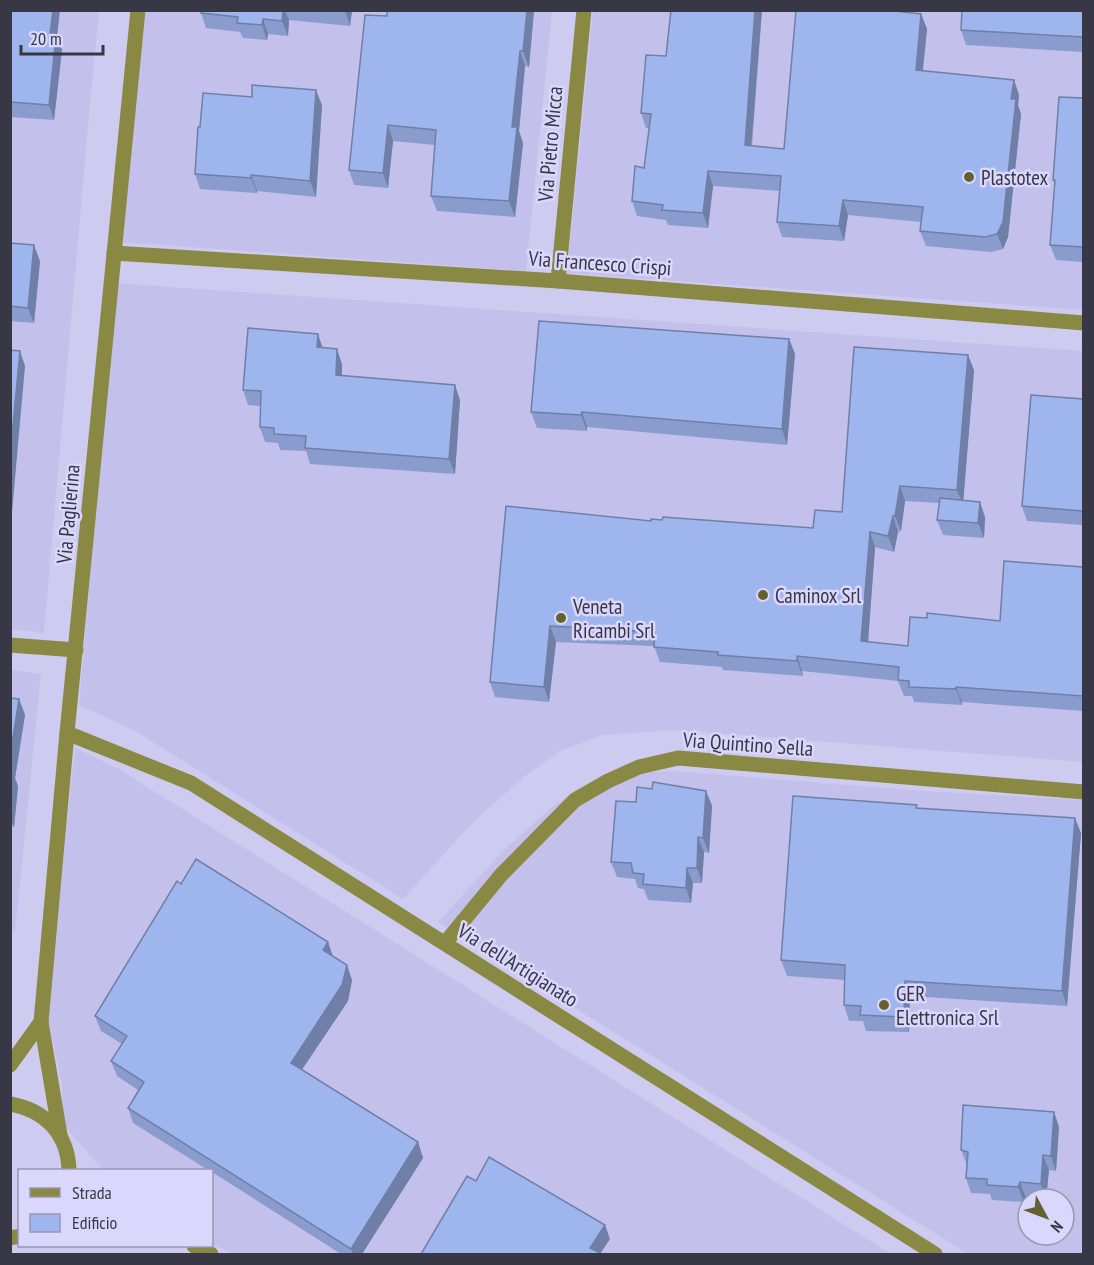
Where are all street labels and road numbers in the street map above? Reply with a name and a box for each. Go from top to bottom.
street label: Via Pietro Micca [531,85,568,204]
street label: Via Francesco Crispi [527,244,672,281]
street label: Via Paglierina [50,463,86,566]
street label: Via Quintino Sella [681,726,814,762]
street label: Via dell'Artigianato [452,917,583,1013]

